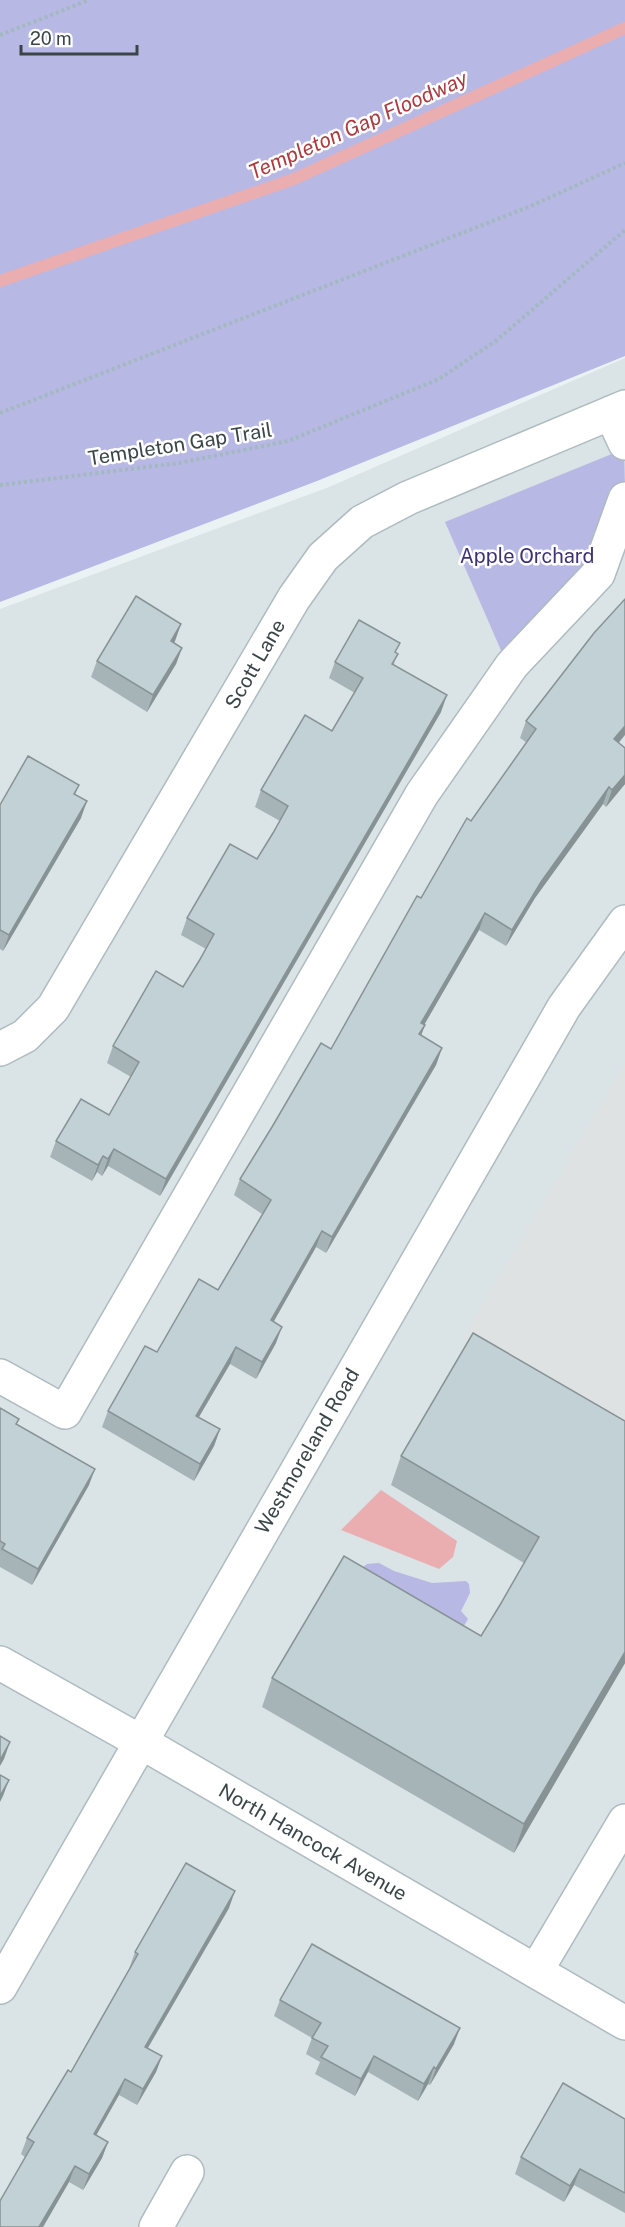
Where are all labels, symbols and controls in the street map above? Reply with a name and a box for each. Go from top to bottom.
scale bar [21,18,136,56]
text: 20 m [30,28,72,49]
water label: Templeton Gap Floodway [245,65,471,185]
street label: Templeton Gap Trail [86,418,274,470]
park label: Apple Orchard [460,544,594,568]
street label: Scott Lane [220,615,290,713]
street label: Westmoreland Road [250,1364,364,1538]
street label: North Hancock Avenue [215,1778,411,1906]

